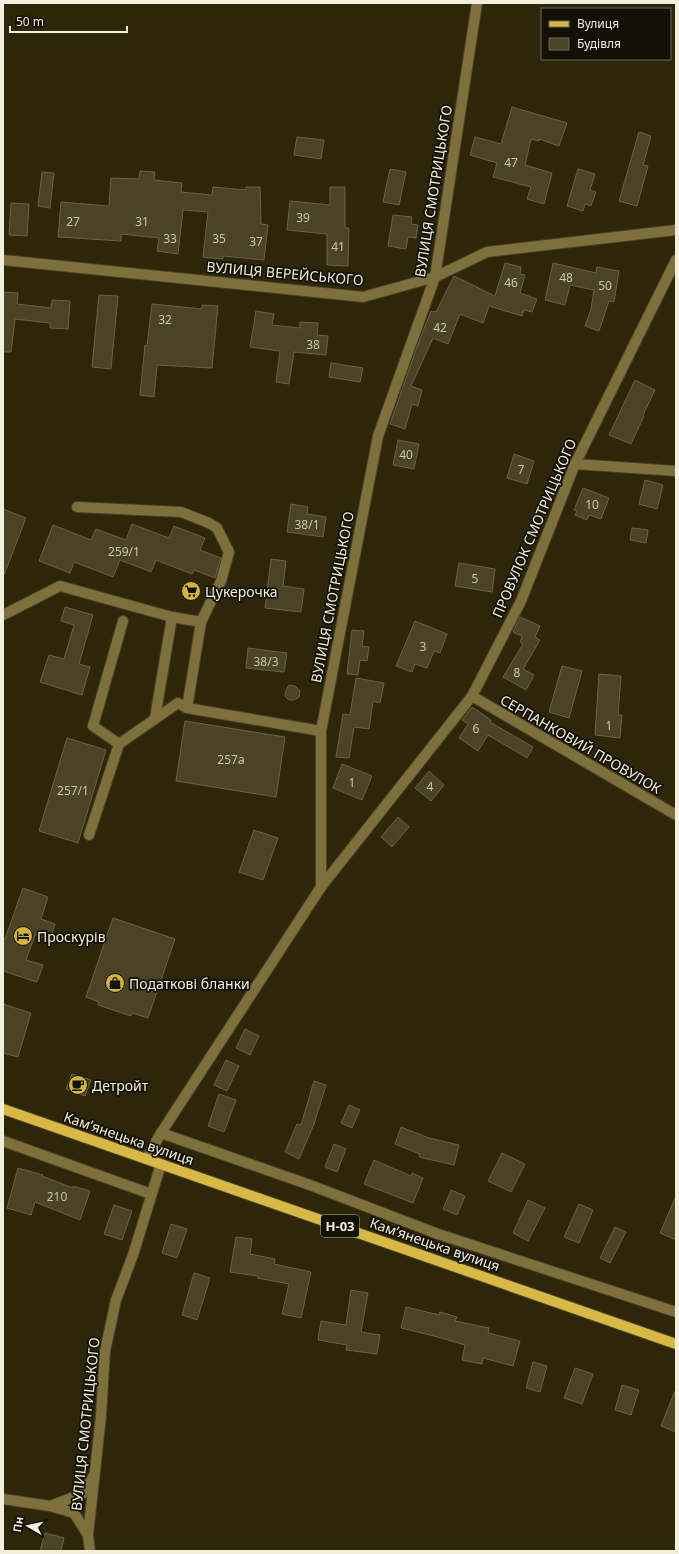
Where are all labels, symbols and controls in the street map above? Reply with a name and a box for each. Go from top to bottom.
scale bar [10,8,127,34]
legend [541,8,671,60]
text: 50 m [16,13,44,30]
text: Вулиця [577,15,619,32]
text: Будівля [577,35,621,52]
street label: ВУЛИЦЯ СМОТРИЦЬКОГО [410,104,456,278]
house number: 47 [504,154,518,171]
house number: 39 [296,209,310,226]
house number: 27 [66,213,80,230]
house number: 31 [135,213,149,230]
house number: 33 [163,230,177,247]
house number: 35 [212,230,226,247]
house number: 37 [249,233,263,250]
house number: 41 [331,238,345,255]
street label: ВУЛИЦЯ ВЕРЕЙСЬКОГО [206,257,364,289]
house number: 48 [559,269,573,286]
house number: 46 [504,274,518,291]
house number: 50 [598,277,612,294]
house number: 32 [158,311,172,328]
house number: 42 [433,319,447,336]
house number: 38 [306,336,320,353]
street label: ПРОВУЛОК СМОТРИЦЬКОГО [488,435,580,621]
house number: 40 [399,446,413,463]
house number: 7 [518,461,525,478]
house number: 10 [585,496,599,513]
street label: ВУЛИЦЯ СМОТРИЦЬКОГО [306,510,358,684]
house number: 38/1 [294,516,320,533]
house number: 259/1 [108,543,140,560]
house number: 5 [472,570,479,587]
supermarket icon: Цукерочка [180,580,202,602]
place label: Цукерочка [205,582,278,601]
house number: 3 [420,638,427,655]
house number: 38/3 [253,653,279,670]
house number: 8 [514,664,521,681]
street label: СЕРПАНКОВИЙ ПРОВУЛОК [497,690,665,798]
house number: 1 [606,717,612,734]
house number: 6 [473,720,480,737]
house number: 257а [217,751,245,768]
house number: 1 [349,774,355,791]
house number: 4 [427,778,434,795]
house number: 257/1 [57,782,89,799]
hotel icon: Проскурів [12,925,34,947]
place label: Проскурів [37,927,106,946]
shop icon: Податкові бланки [104,972,126,994]
place label: Податкові бланки [129,974,250,993]
cafe icon: Детройт [67,1074,89,1096]
place label: Детройт [92,1076,149,1095]
street label: Камʼянецька вулиця [61,1107,197,1169]
house number: 210 [47,1188,67,1205]
street label: Камʼянецька вулиця [367,1213,503,1275]
road number: Н-03 [321,1215,359,1237]
street label: ВУЛИЦЯ СМОТРИЦЬКОГО [66,1336,104,1512]
north arrow [8,1506,48,1546]
text: Пн [9,1515,26,1533]

